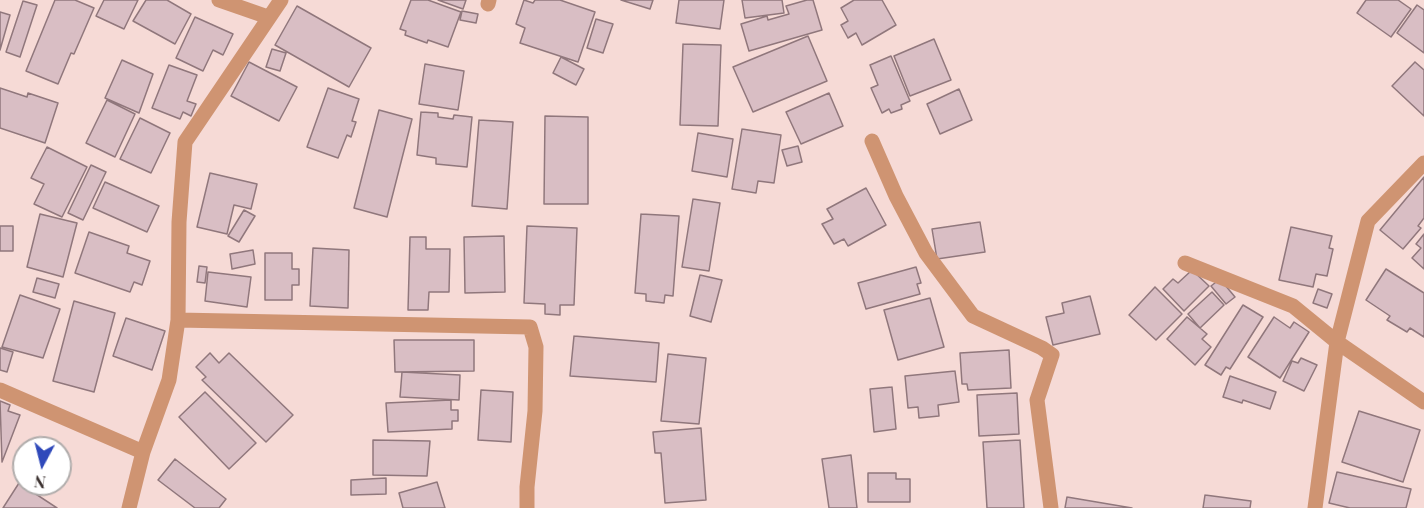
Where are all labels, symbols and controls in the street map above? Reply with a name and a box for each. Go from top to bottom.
north arrow [12,436,72,496]
text: N [33,471,47,494]

